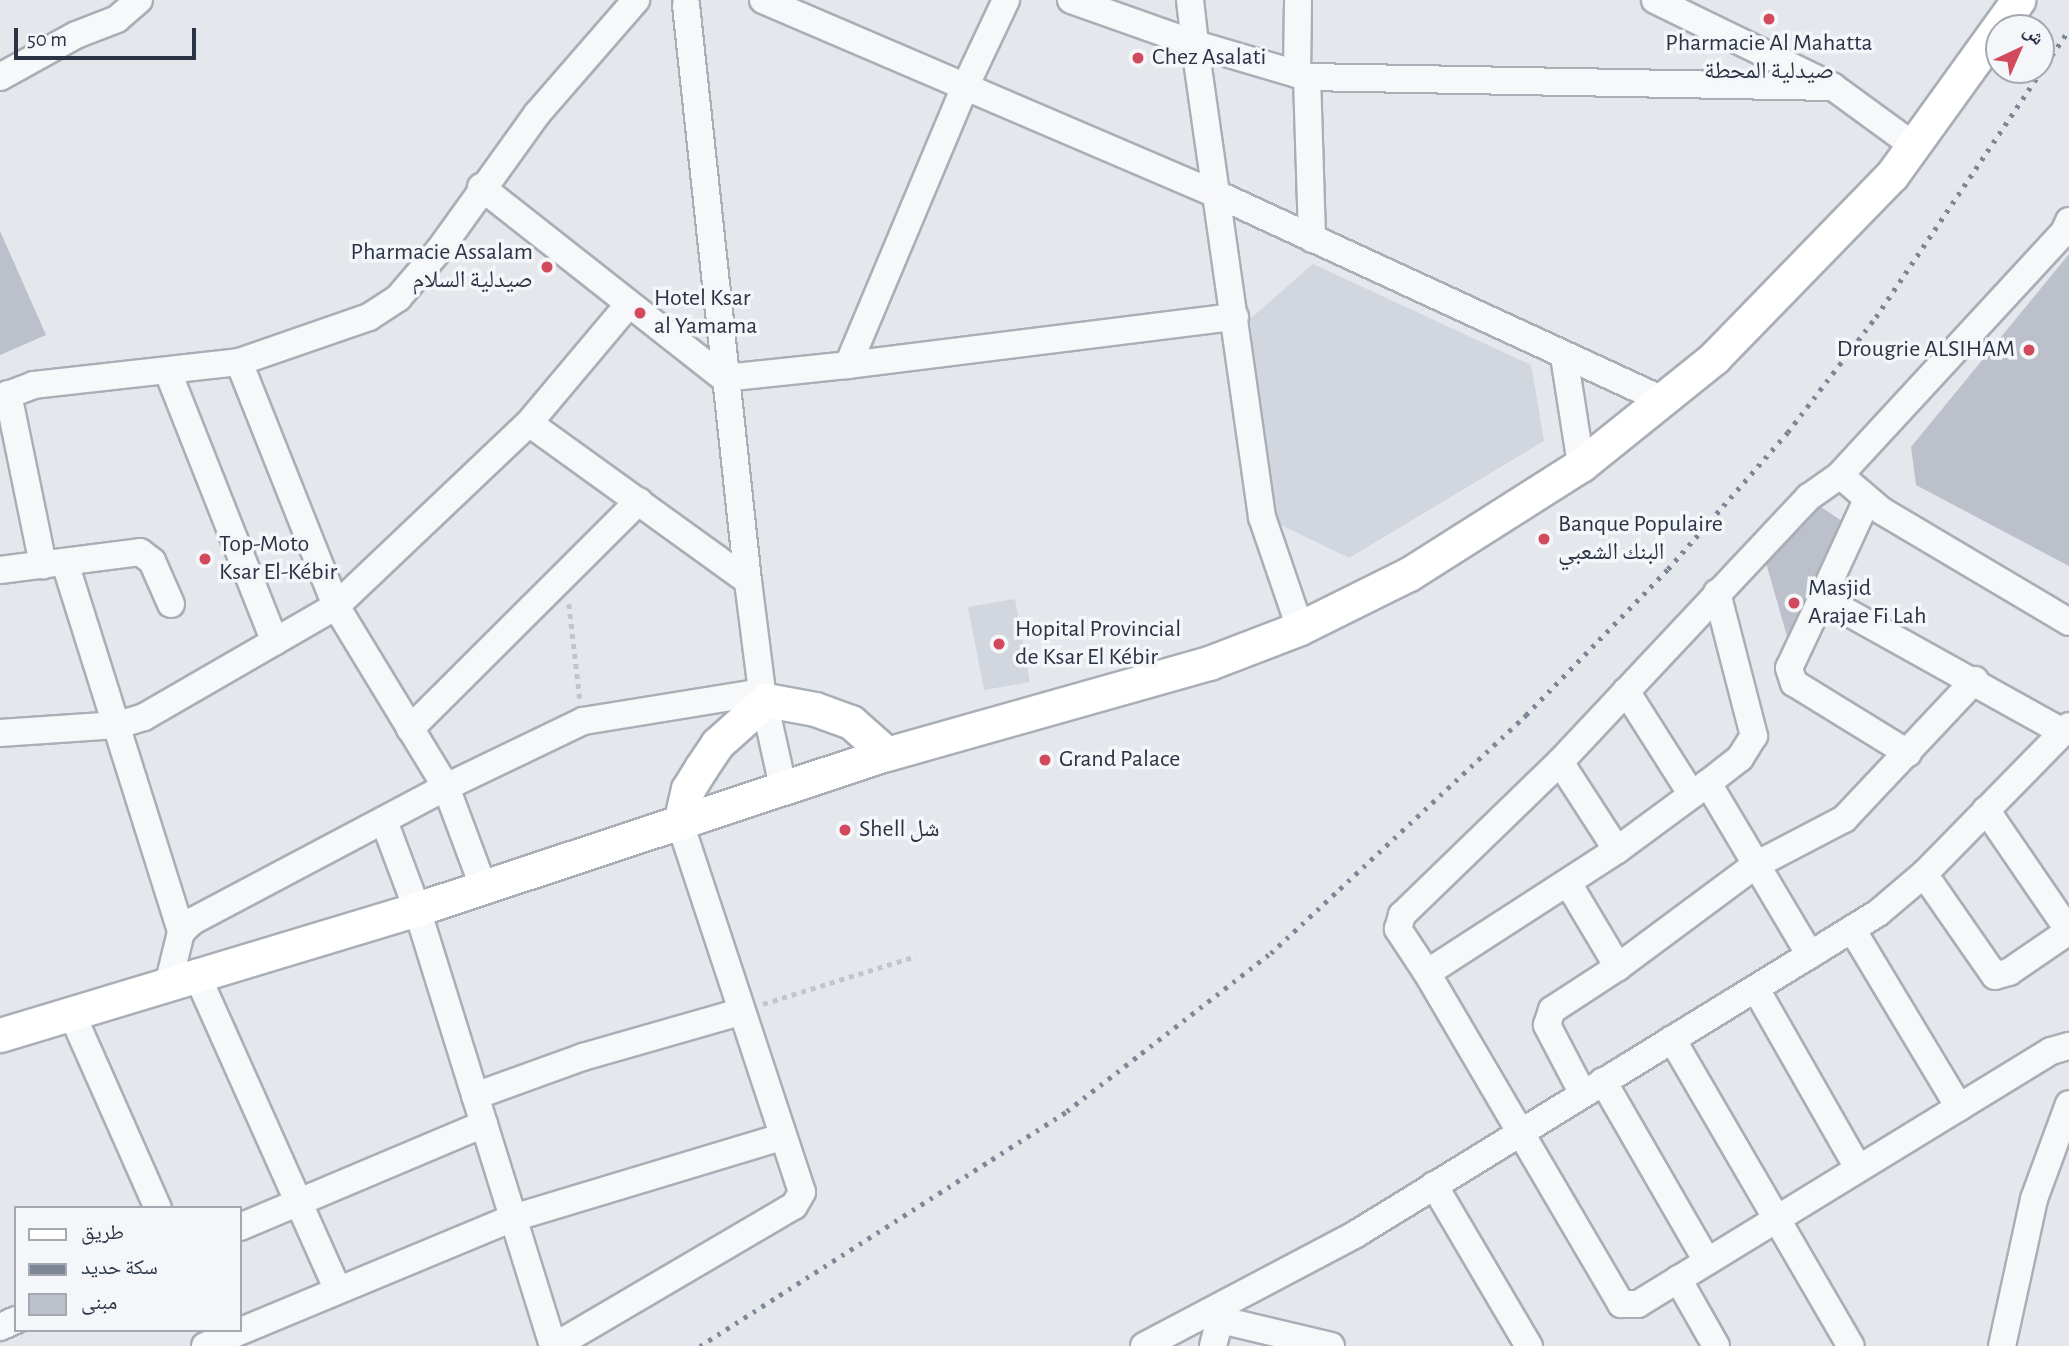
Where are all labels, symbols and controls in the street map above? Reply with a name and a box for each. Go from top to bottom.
marker: Pharmacie Al Mahatta صيدلية المحطة [1761,11,1777,27]
scale bar [18,14,200,58]
north arrow [1985,14,2055,84]
text: ش [2020,21,2047,49]
text: 50 m [27,29,67,50]
place label: Pharmacie Al Mahatta صيدلية المحطة [1665,30,1873,86]
place label: Chez Asalati [1152,44,1266,72]
marker: Chez Asalati [1130,50,1146,66]
place label: Pharmacie Assalam صيدلية السلام [350,239,533,295]
marker: Pharmacie Assalam صيدلية السلام [539,259,555,275]
place label: Hotel Ksar al Yamama [654,285,757,341]
marker: Hotel Ksar al Yamama [632,305,648,321]
place label: Drougrie ALSIHAM [1837,336,2015,364]
marker: Drougrie ALSIHAM [2021,342,2037,358]
place label: Banque Populaire البنك الشعبي [1558,511,1723,567]
place label: Top-Moto Ksar El-Kébir [219,531,337,587]
marker: Banque Populaire البنك الشعبي [1536,531,1552,547]
marker: Top-Moto Ksar El-Kébir [197,551,213,567]
place label: Masjid Arajae Fi Lah [1808,575,1926,631]
marker: Masjid Arajae Fi Lah [1786,595,1802,611]
place label: Hopital Provincial de Ksar El Kébir [1015,616,1181,672]
marker: Hopital Provincial de Ksar El Kébir [989,634,1009,654]
place label: Grand Palace [1059,746,1180,774]
marker: Grand Palace [1037,752,1053,768]
place label: Shell شل [859,816,939,844]
marker: Shell شل [837,822,853,838]
legend [14,1206,242,1332]
text: طريق [81,1222,124,1243]
text: سكة حديد [81,1257,158,1278]
text: مبنى [81,1292,117,1313]

